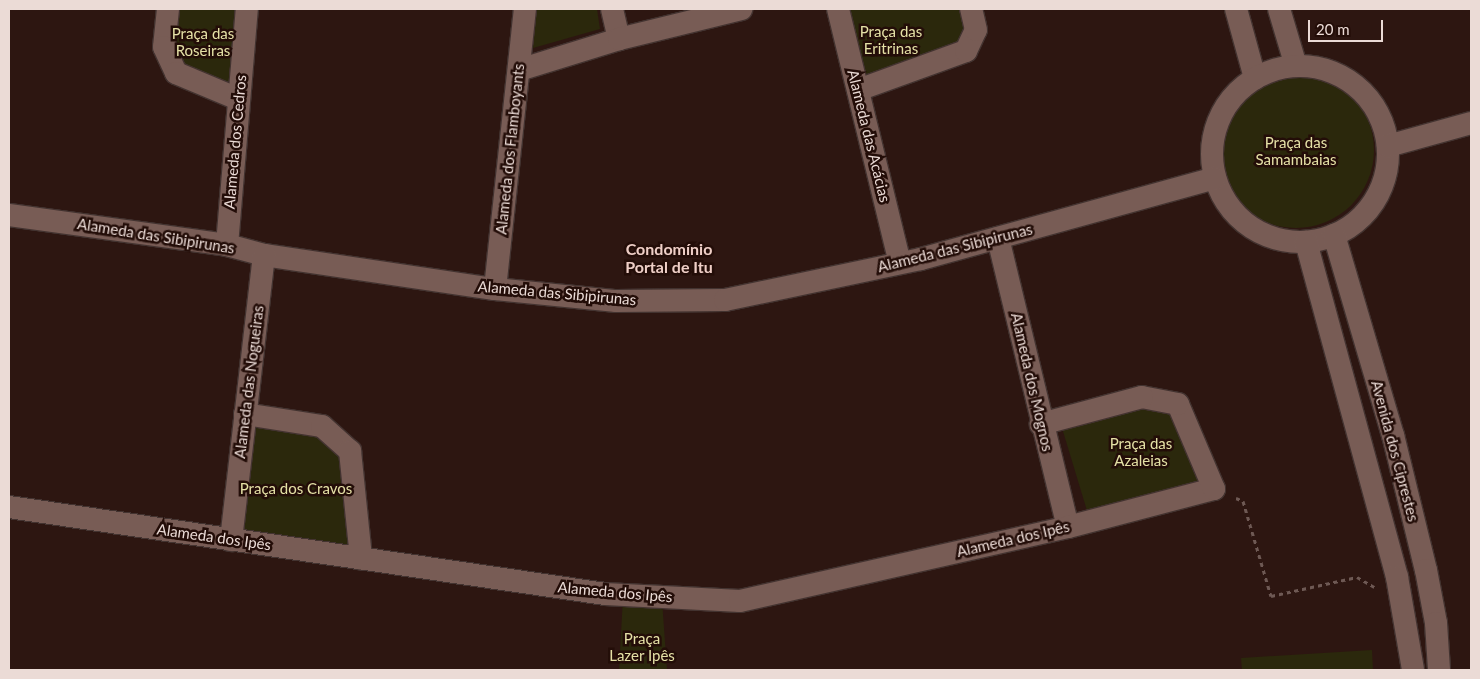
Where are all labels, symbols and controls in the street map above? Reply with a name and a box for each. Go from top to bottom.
scale bar [1310,10,1385,42]
text: 20 m [1316,20,1350,38]
park label: Praça das Eritrinas [860,22,922,57]
park label: Praça das Roseiras [172,24,234,59]
street label: Alameda dos Flamboyants [492,63,528,235]
street label: Alameda das Acácias [844,68,894,204]
street label: Alameda dos Cedros [220,74,250,210]
park label: Praça das Samambaias [1255,133,1337,168]
street label: Alameda das Sibipirunas [76,215,236,257]
street label: Alameda das Sibipirunas [876,220,1034,276]
district label: Condomínio Portal de Itu [625,239,713,277]
street label: Alameda das Sibipirunas [477,277,637,309]
street label: Alameda das Nogueiras [231,305,267,459]
street label: Alameda dos Mognos [1007,311,1057,453]
street label: Avenida dos Ciprestes [1368,379,1422,523]
park label: Praça das Azaleias [1110,434,1172,469]
park label: Praça dos Cravos [240,480,352,498]
street label: Alameda dos Ipês [955,517,1071,561]
street label: Alameda dos Ipês [156,520,272,554]
street label: Alameda dos Ipês [557,578,673,606]
park label: Praça Lazer Ipês [609,629,675,664]

